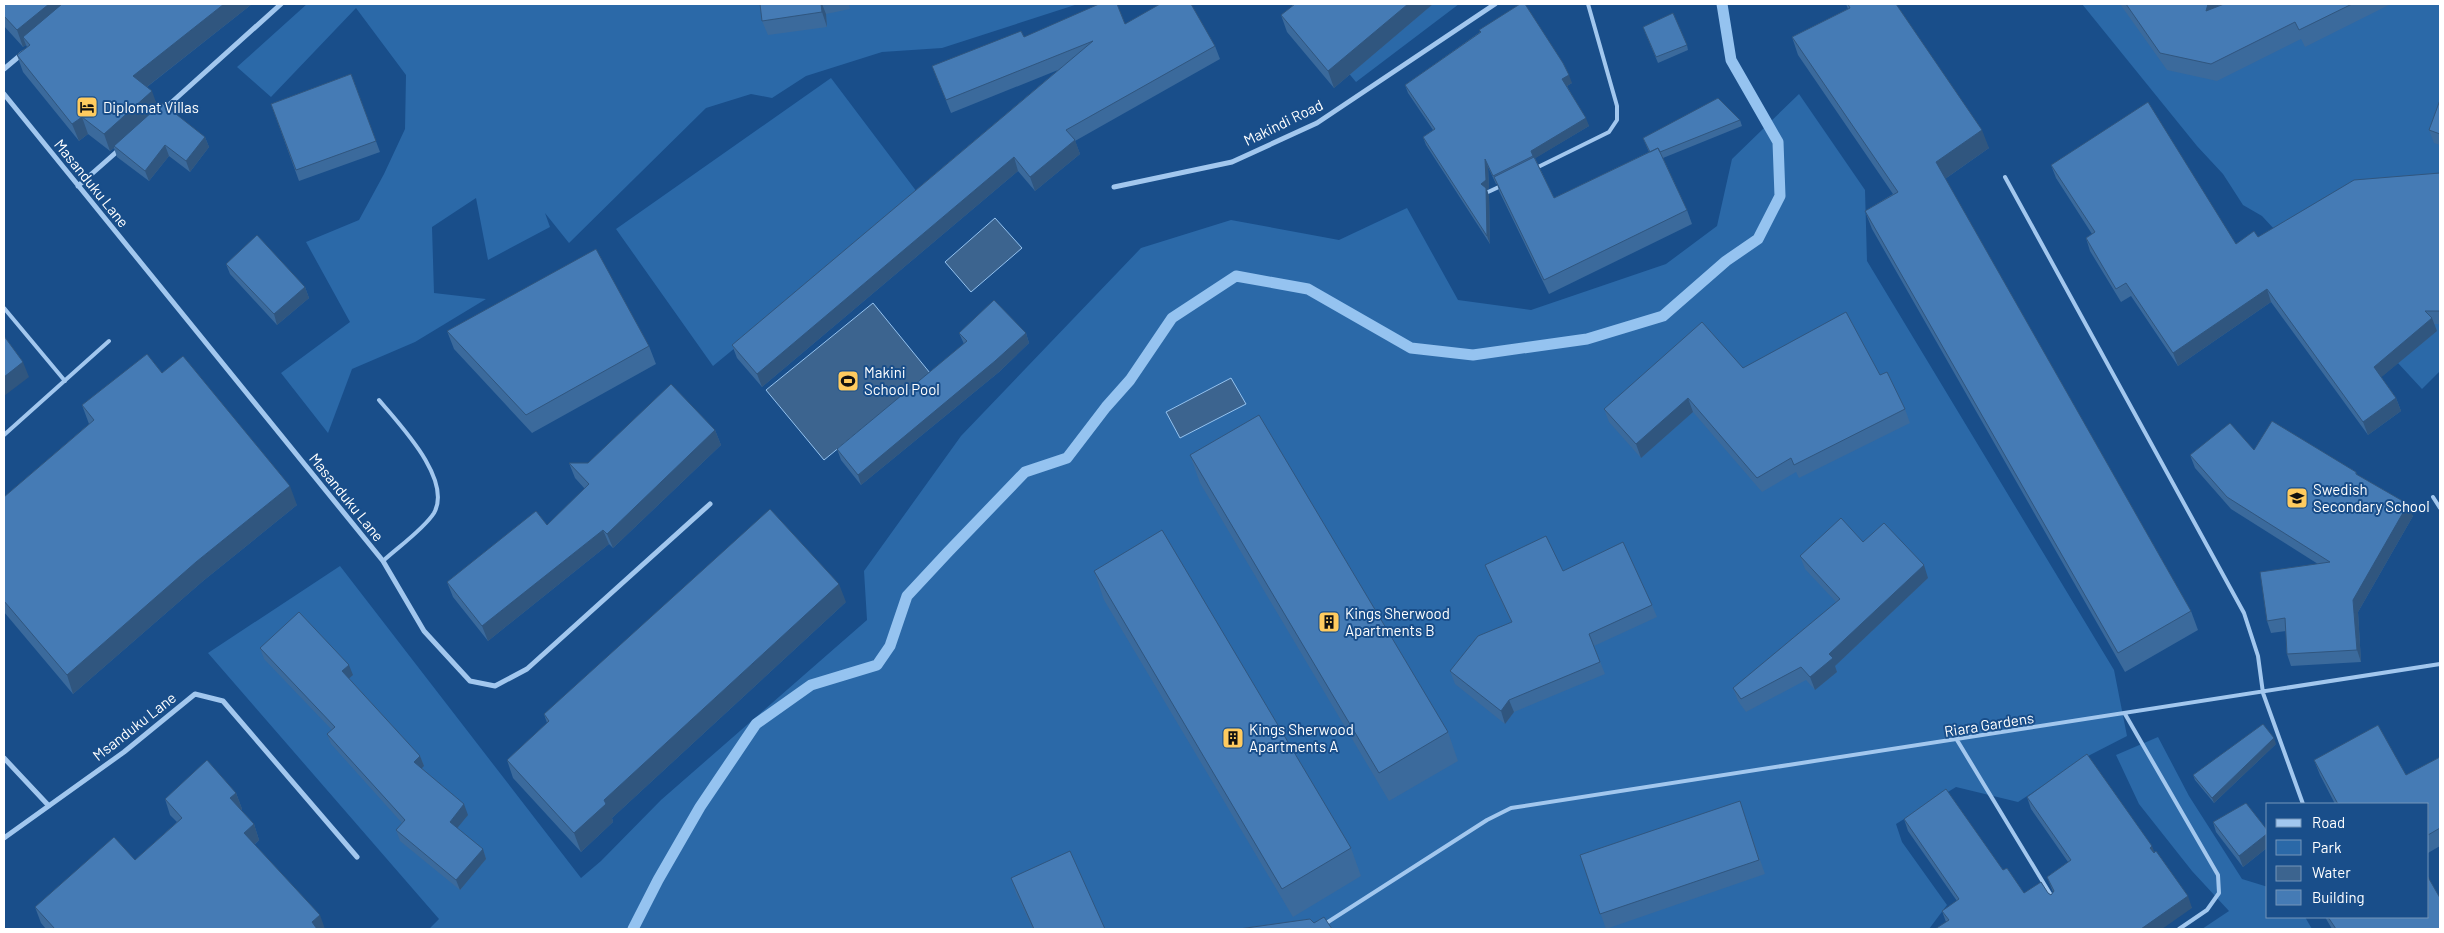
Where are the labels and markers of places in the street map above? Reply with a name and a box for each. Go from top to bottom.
hotel icon: Diplomat Villas [75,95,99,119]
place label: Diplomat Villas [103,98,199,116]
place label: Makini School Pool [864,363,940,398]
sports icon: Makini School Pool [836,369,860,393]
place label: Swedish Secondary School [2313,480,2430,515]
school or university icon: Swedish Secondary School [2285,486,2309,510]
place label: Kings Sherwood Apartments B [1345,604,1450,639]
building icon: Kings Sherwood Apartments B [1317,610,1341,634]
place label: Kings Sherwood Apartments A [1249,720,1354,755]
building icon: Kings Sherwood Apartments A [1221,726,1245,750]

